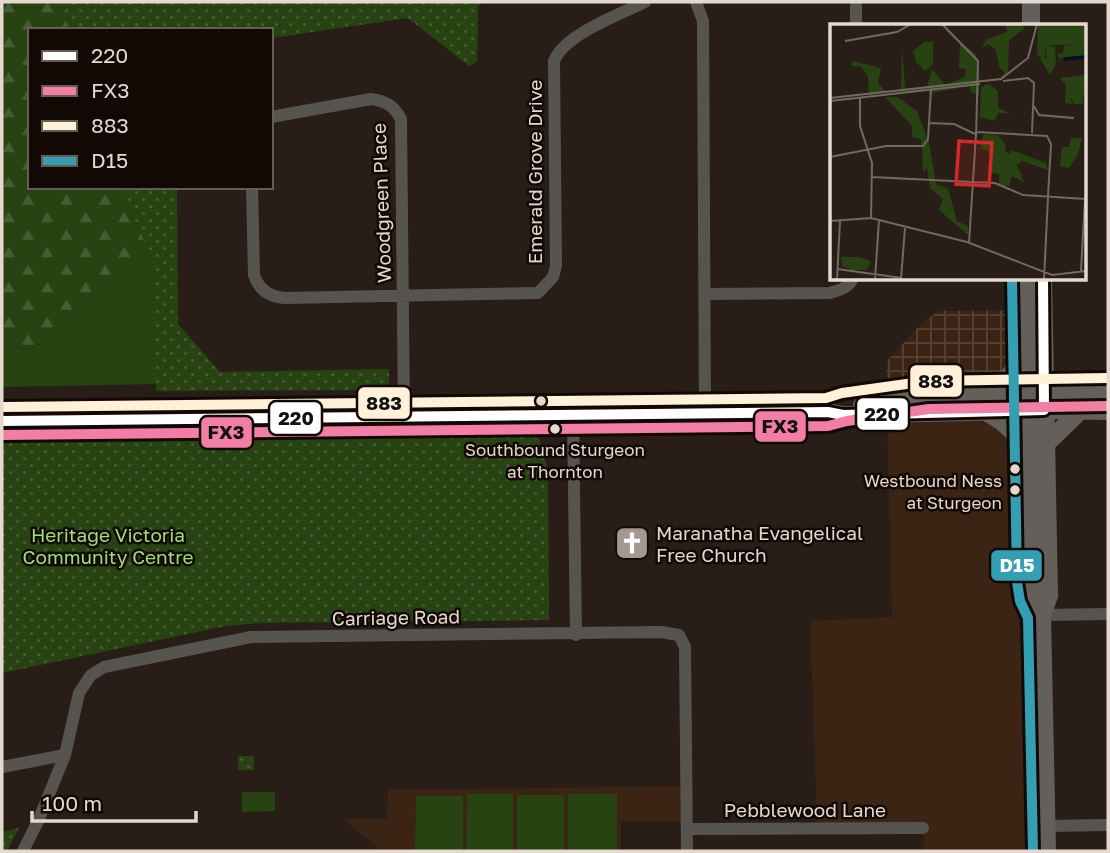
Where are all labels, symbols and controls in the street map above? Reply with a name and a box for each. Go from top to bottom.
inset map [830,24,1086,280]
legend [28,28,273,189]
text: 220 [91,42,128,68]
text: FX3 [91,77,130,103]
street label: Emerald Grove Drive [523,80,546,264]
text: 883 [91,112,129,138]
street label: Woodgreen Place [367,123,395,283]
text: D15 [91,147,128,173]
line badge: 883 [909,364,963,398]
text: 883 [918,369,954,392]
line badge: 883 [357,386,411,420]
text: 883 [366,391,402,414]
unlabelled marker [534,394,548,408]
line badge: 220 [856,397,909,431]
line badge: 220 [269,401,322,435]
text: 220 [864,402,900,425]
text: 220 [278,406,314,429]
line badge: FX3 [754,410,807,443]
text: FX3 [762,414,798,437]
line badge: FX3 [200,416,253,449]
text: FX3 [208,420,244,443]
marker: Southbound Sturgeon at Thornton [548,422,562,436]
place label: Southbound Sturgeon at Thornton [465,439,645,482]
unlabelled marker [1008,462,1022,476]
place label: Westbound Ness at Sturgeon [864,470,1002,513]
marker: Westbound Ness at Sturgeon [1008,483,1022,497]
place label: Maranatha Evangelical Free Church [656,521,863,566]
park label: Heritage Victoria Community Centre [23,523,193,568]
church icon: Maranatha Evangelical Free Church [613,524,651,562]
line badge: D15 [990,549,1043,582]
text: D15 [1000,553,1034,576]
street label: Carriage Road [332,604,460,630]
scale bar [32,780,196,824]
text: 100 m [42,790,102,816]
street label: Pebblewood Lane [724,798,886,821]

